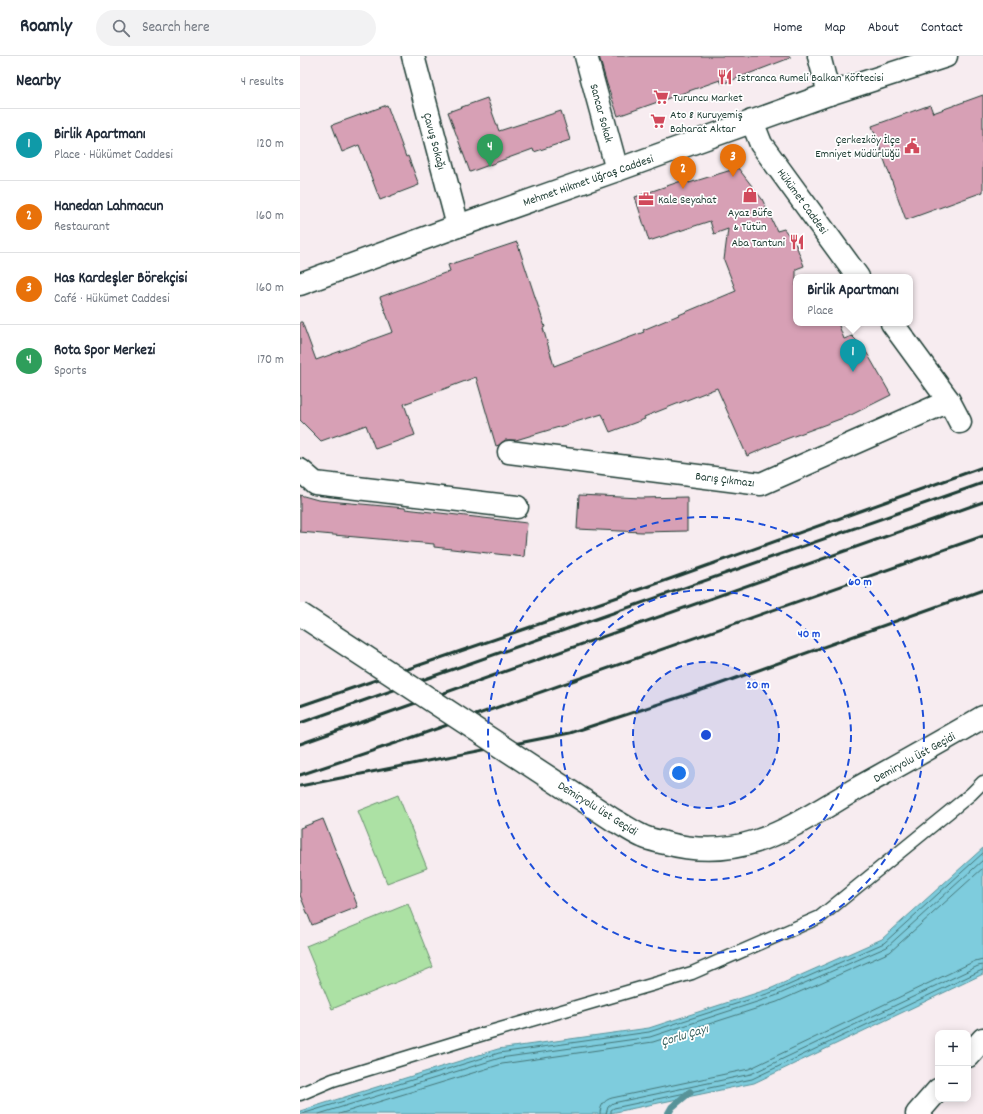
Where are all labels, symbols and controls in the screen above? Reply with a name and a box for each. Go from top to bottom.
search box [96,10,376,46]
text: Roamly [20,14,72,41]
icon: search [110,17,132,39]
text: Search here [142,17,210,39]
text: Home [773,18,802,38]
text: Map [824,18,846,38]
text: About [868,18,899,38]
text: Contact [921,18,963,38]
restaurant icon: Istranca Rumeli Balkan Köftecisi [716,68,734,86]
text: Nearby [16,70,60,94]
place label: Istranca Rumeli Balkan Köftecisi [737,70,883,87]
text: 4 results [241,73,284,92]
street label: Sancar Sokak [585,82,617,145]
supermarket icon: Turuncu Market [652,88,670,106]
place label: Turuncu Market [673,90,743,107]
place label: Ato 8 Kuruyemiş Baharat Aktar [670,107,743,138]
street label: Çavuş Sokağı [418,111,449,172]
supermarket icon: Ato 8 Kuruyemiş Baharat Aktar [649,112,667,130]
text: Birlik Apartmanı [54,124,146,146]
place label: Çerkezköy İlçe Emniyet Müdürlüğü [815,132,900,163]
pin: 4 [477,134,503,167]
text: 1 [28,135,30,154]
text: 120 m [256,135,284,154]
public building icon: Çerkezköy İlçe Emniyet Müdürlüğü [903,137,921,155]
pin: 3 [720,144,746,177]
text: Place · Hükümet Caddesi [54,146,173,165]
street label: Mehmet Hikmet Uğraş Caddesi [521,151,656,212]
pin: 2 [670,156,696,189]
street label: Hükümet Caddesi [772,166,831,238]
shop icon: Ayaz Büfe & Tütün [741,186,759,204]
office icon: Kale Seyahat [637,190,655,208]
place label: Kale Seyahat [658,192,717,209]
text: Hanedan Lahmacun [54,196,164,218]
place label: Ayaz Büfe & Tütün [728,205,772,236]
text: 2 [26,207,32,226]
text: 160 m [256,207,284,226]
text: Restaurant [54,218,110,237]
restaurant icon: Aba Tantuni [788,233,806,251]
place label: Aba Tantuni [732,235,785,252]
text: Has Kardeşler Börekçisi [54,268,187,290]
popup [793,274,913,326]
text: 3 [26,279,32,298]
text: 160 m [256,279,284,298]
text: Birlik Apartmanı [807,280,899,302]
text: Café · Hükümet Caddesi [54,290,170,309]
text: Place [807,302,833,321]
pin: 1 [840,339,866,372]
text: Rota Spor Merkezi [54,340,155,362]
text: 4 [26,351,32,370]
text: 170 m [257,351,284,370]
text: Sports [54,362,87,381]
street label: Barış Çıkmazı [694,468,755,493]
text: 60 m [848,574,872,591]
text: 40 m [798,626,820,643]
text: 20 m [747,677,769,694]
centre of rings [699,728,713,742]
street label: Demiryolu Üst Geçidi [871,729,959,788]
your location [669,763,689,783]
street label: Demiryolu Üst Geçidi [554,778,640,841]
water label: Çorlu Çayı [659,1020,712,1053]
map controls [935,1030,971,1102]
button: + [935,1030,971,1066]
button: − [935,1066,971,1102]

